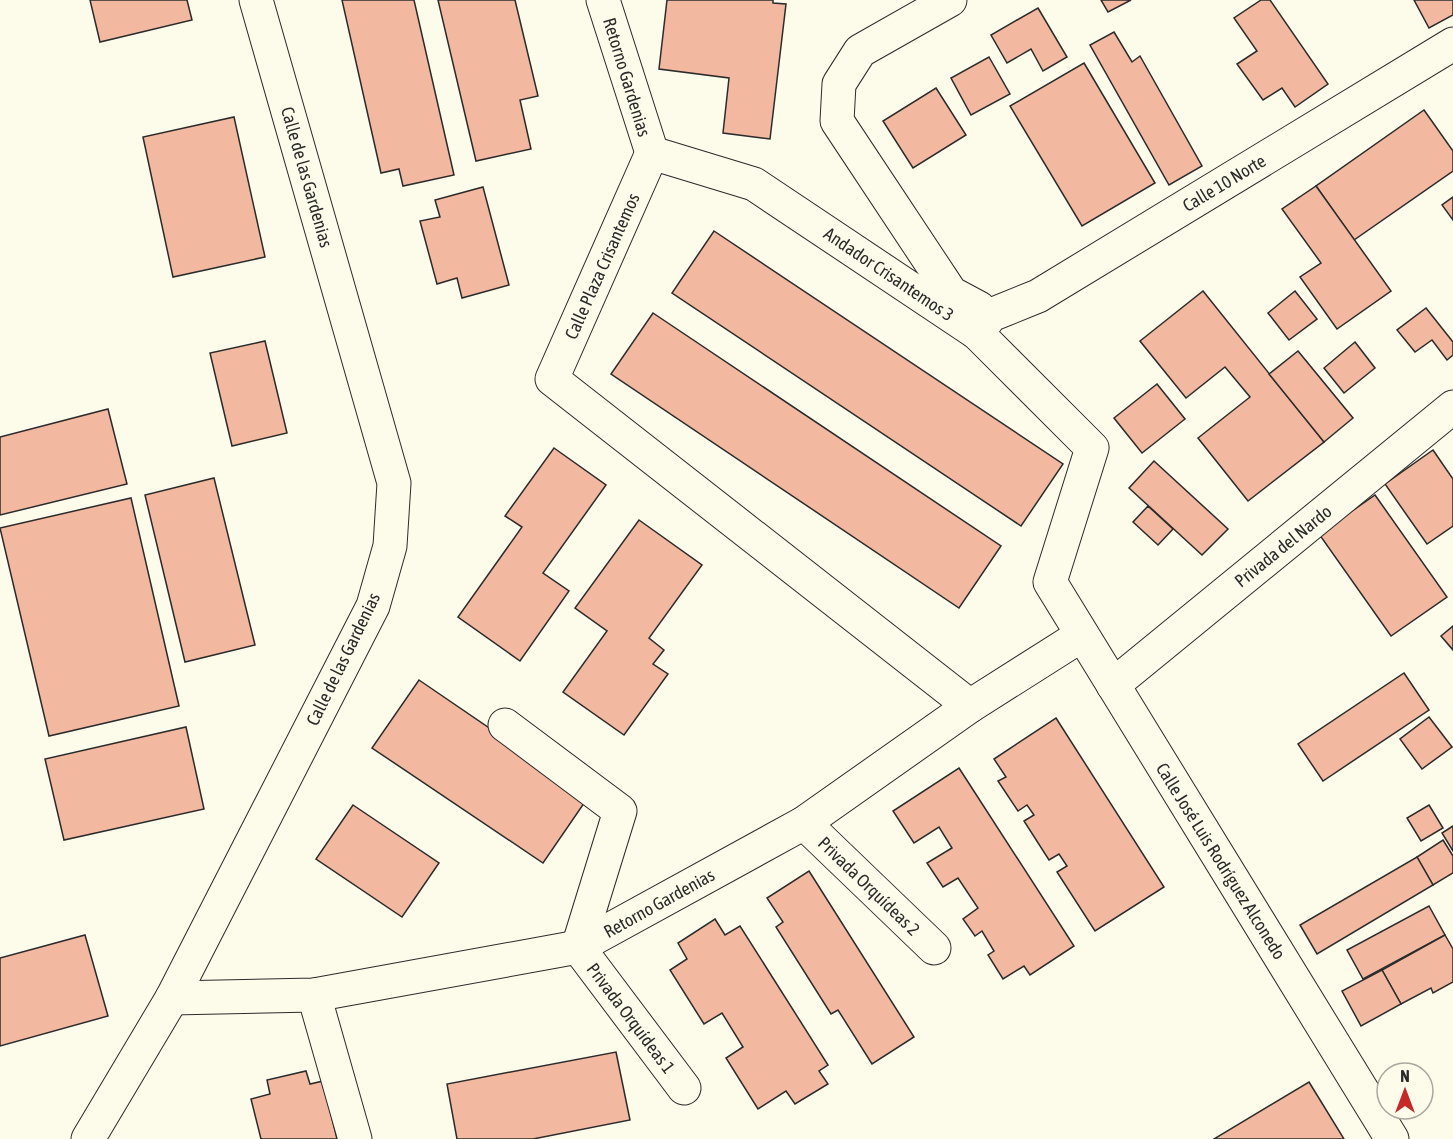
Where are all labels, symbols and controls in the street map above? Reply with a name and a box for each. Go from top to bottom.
street label: Retorno Gardenias [599,15,655,139]
street label: Calle de las Gardenias [277,104,337,250]
street label: Calle 10 Norte [1179,150,1269,216]
street label: Calle Plaza Crisantemos [560,190,644,342]
street label: Andador Crisantemos 3 [820,223,958,325]
street label: Privada del Nardo [1230,501,1336,591]
street label: Calle de las Gardenias [302,589,384,729]
street label: Calle José Luis Rodríguez Alconedo [1152,759,1290,963]
street label: Privada Orquídeas 2 [814,832,924,940]
street label: Retorno Gardenias [600,864,718,942]
street label: Privada Orquídeas 1 [583,959,679,1077]
north arrow [1375,1061,1435,1121]
text: N [1400,1067,1410,1085]

